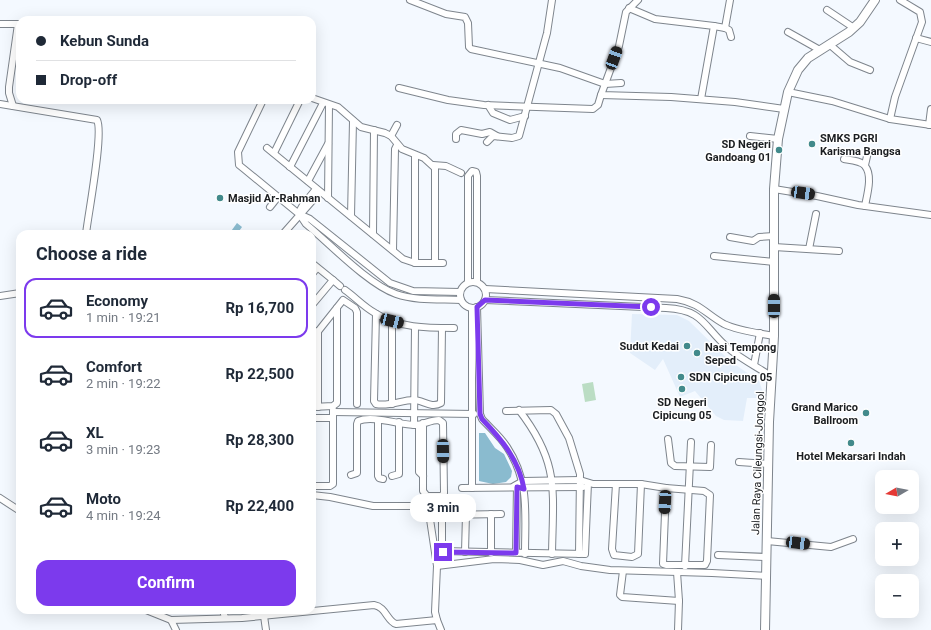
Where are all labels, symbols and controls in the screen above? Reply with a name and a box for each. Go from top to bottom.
text: Kebun Sunda [60,32,149,50]
car [604,45,624,71]
text: Drop-off [60,71,117,89]
place label: SMKS PGRI Karisma Bangsa [820,132,901,158]
place label: SD Negeri Gandoang 01 [705,138,771,164]
marker: SMKS PGRI Karisma Bangsa [807,139,817,149]
marker: SD Negeri Gandoang 01 [774,145,784,155]
car [790,185,816,201]
place label: Masjid Ar-Rahman [228,192,320,205]
marker: Masjid Ar-Rahman [215,193,225,203]
text: Choose a ride [36,243,147,264]
icon: car [38,290,74,326]
text: Economy [86,292,148,310]
car [768,294,780,318]
route start [642,298,660,316]
text: Rp 16,700 [226,299,294,317]
text: 1 min · 19:21 [86,310,161,325]
car [379,312,405,330]
place label: Sudut Kedai [619,340,679,353]
marker: Sudut Kedai [682,341,692,351]
place label: Nasi Tempong Seped [705,341,776,367]
marker: Nasi Tempong Seped [692,348,702,358]
icon: car [38,356,74,392]
text: Comfort [86,358,142,376]
text: Rp 22,500 [226,365,294,383]
place label: SDN Cipicung 05 [689,371,772,384]
marker: SDN Cipicung 05 [676,372,686,382]
text: 2 min · 19:22 [86,376,161,391]
marker: SD Negeri Cipicung 05 [677,384,687,394]
street label: Jalan Raya Cileungsi-Jonggol [749,391,767,535]
place label: SD Negeri Cipicung 05 [653,396,711,422]
place label: Grand Marico Ballroom [791,401,858,427]
marker: Grand Marico Ballroom [861,408,871,418]
icon: car [38,422,74,458]
text: XL [86,424,104,442]
text: Rp 28,300 [226,431,294,449]
marker: Hotel Mekarsari Indah [846,438,856,448]
car [437,439,449,463]
text: 3 min · 19:23 [86,442,161,457]
place label: Hotel Mekarsari Indah [796,450,906,463]
north arrow [875,470,919,514]
map controls [875,470,919,618]
icon: car [38,488,74,524]
text: Moto [86,490,121,508]
car [658,490,672,514]
callout: 3 min [410,494,476,522]
text: Rp 22,400 [226,497,294,515]
text: 3 min [427,500,459,515]
text: 4 min · 19:24 [86,508,161,523]
button: + [875,522,919,566]
car [785,536,811,550]
route end [434,543,452,561]
button: Confirm [36,560,296,606]
button: − [875,574,919,618]

